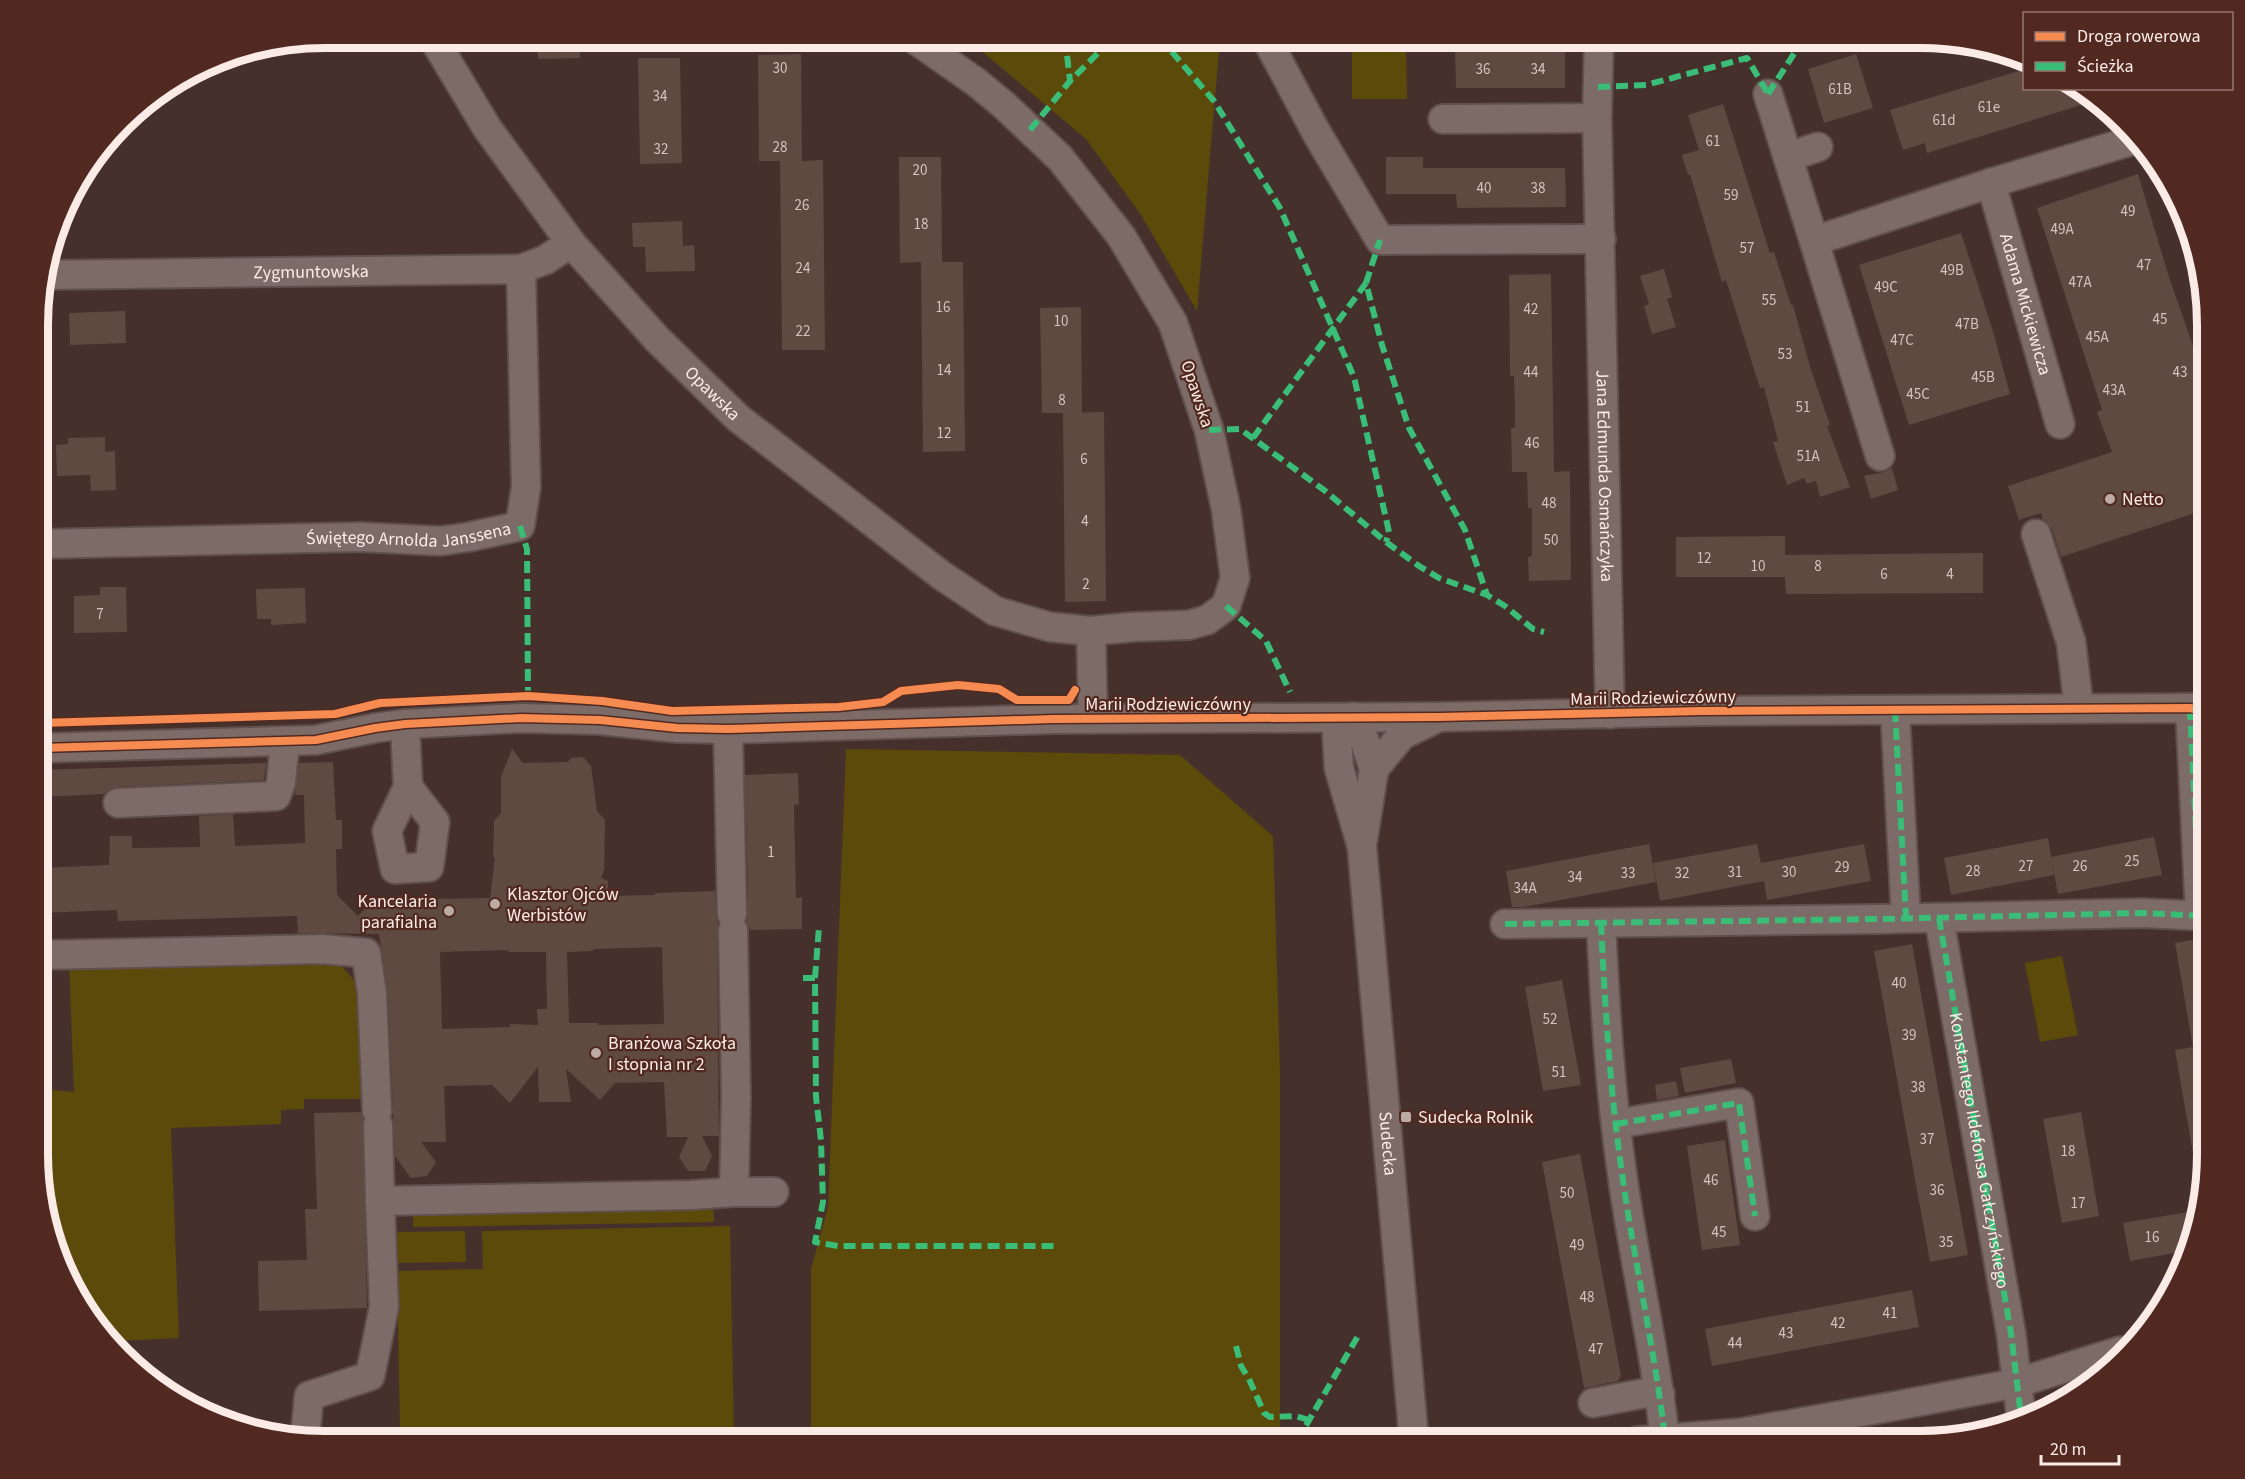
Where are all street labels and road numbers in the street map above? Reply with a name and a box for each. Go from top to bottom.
street label: Adama Mickiewicza [1993,230,2058,378]
street label: Zygmuntowska [253,258,369,285]
street label: Opawska [1174,357,1220,431]
street label: Opawska [679,360,746,426]
street label: Jana Edmunda Osmańczyka [1590,370,1620,582]
street label: Świętego Arnolda Janssena [306,516,513,554]
street label: Marii Rodziewiczówny [1570,684,1737,712]
street label: Marii Rodziewiczówny [1085,692,1251,717]
street label: Konstantego Ildefonsa Gałczyńskiego [1943,1011,2016,1290]
street label: Sudecka [1373,1110,1403,1177]

